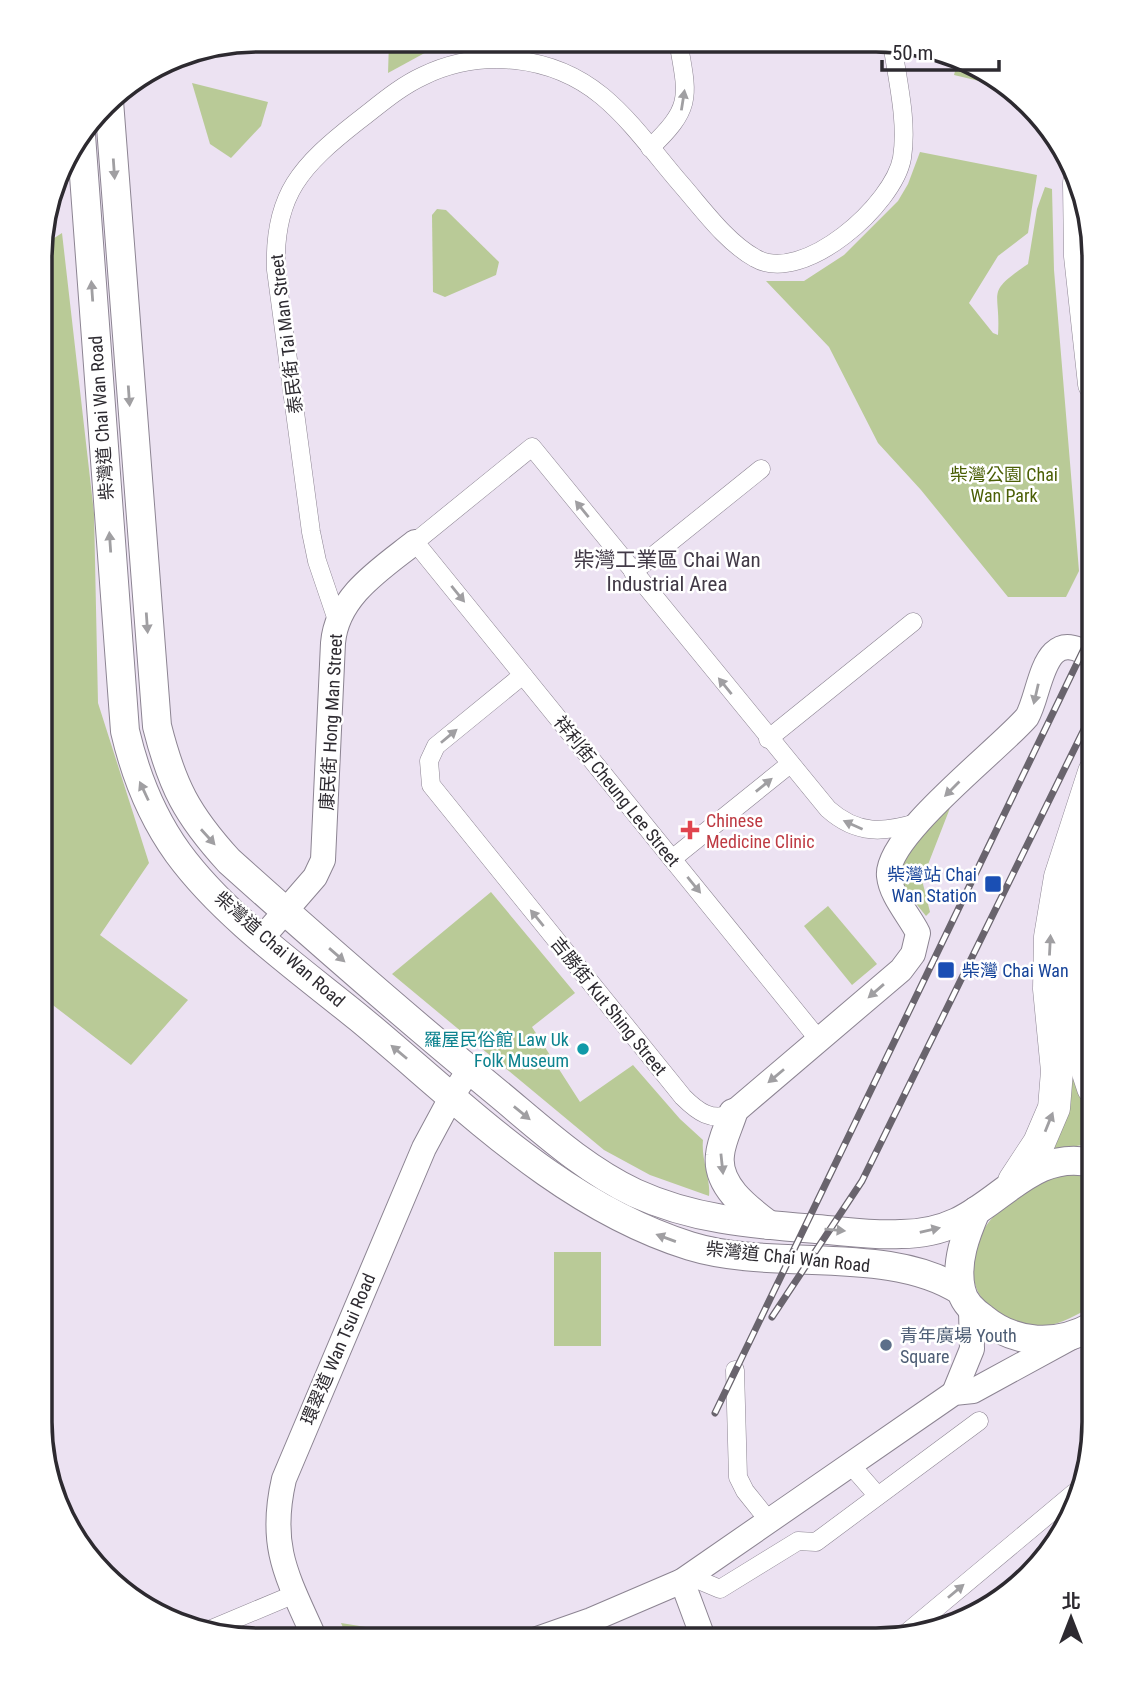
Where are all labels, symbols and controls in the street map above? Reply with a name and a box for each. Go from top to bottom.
scale bar [882,28,999,72]
text: 50 m [892,41,933,65]
one-way arrow [678,89,689,111]
one-way arrow [109,158,120,180]
street label: 泰民街 Tai Man Street [266,253,306,415]
one-way arrow [86,280,97,302]
street label: 柴灣道 Chai Wan Road [85,335,117,501]
one-way arrow [124,385,135,407]
park label: 柴灣公園 Chai Wan Park [950,464,1058,506]
one-way arrow [575,501,590,518]
one-way arrow [104,531,115,553]
district label: 柴灣工業區 Chai Wan Industrial Area [573,548,761,596]
one-way arrow [450,585,465,603]
one-way arrow [141,612,152,634]
street label: 康民街 Hong Man Street [316,633,346,811]
one-way arrow [718,677,733,695]
one-way arrow [1030,683,1041,705]
street label: 祥利街 Cheung Lee Street [550,711,684,871]
one-way arrow [440,729,457,744]
one-way arrow [754,778,772,793]
one-way arrow [138,780,149,801]
one-way arrow [943,781,960,798]
place label: Chinese Medicine Clinic [706,810,814,852]
one-way arrow [843,819,864,830]
marker: Chinese Medicine Clinic [680,820,700,840]
one-way arrow [199,829,215,846]
place label: 柴灣站 Chai Wan Station [887,864,977,906]
marker: 柴灣站 Chai Wan Station [983,874,1003,894]
one-way arrow [686,877,701,894]
street label: 柴灣道 Chai Wan Road [211,887,349,1011]
one-way arrow [530,909,545,926]
street label: 吉勝街 Kut Shing Street [547,933,671,1079]
one-way arrow [1045,933,1056,955]
one-way arrow [328,947,345,962]
marker: 柴灣 Chai Wan [936,960,956,980]
place label: 柴灣 Chai Wan [962,960,1069,981]
one-way arrow [868,983,885,998]
place label: 羅屋民俗館 Law Uk Folk Museum [424,1029,569,1071]
marker: 羅屋民俗館 Law Uk Folk Museum [575,1041,591,1057]
one-way arrow [391,1045,408,1060]
one-way arrow [768,1069,786,1084]
one-way arrow [514,1105,531,1120]
one-way arrow [1043,1112,1054,1133]
one-way arrow [717,1153,728,1175]
one-way arrow [919,1224,941,1235]
one-way arrow [824,1225,846,1236]
one-way arrow [656,1232,677,1243]
street label: 柴灣道 Chai Wan Road [705,1238,871,1276]
street label: 環翠道 Wan Tsui Road [297,1270,379,1428]
place label: 青年廣場 Youth Square [900,1325,1017,1367]
marker: 青年廣場 Youth Square [878,1337,894,1353]
north arrow [1036,1583,1106,1653]
one-way arrow [948,1584,965,1599]
text: 北 [1061,1590,1081,1613]

